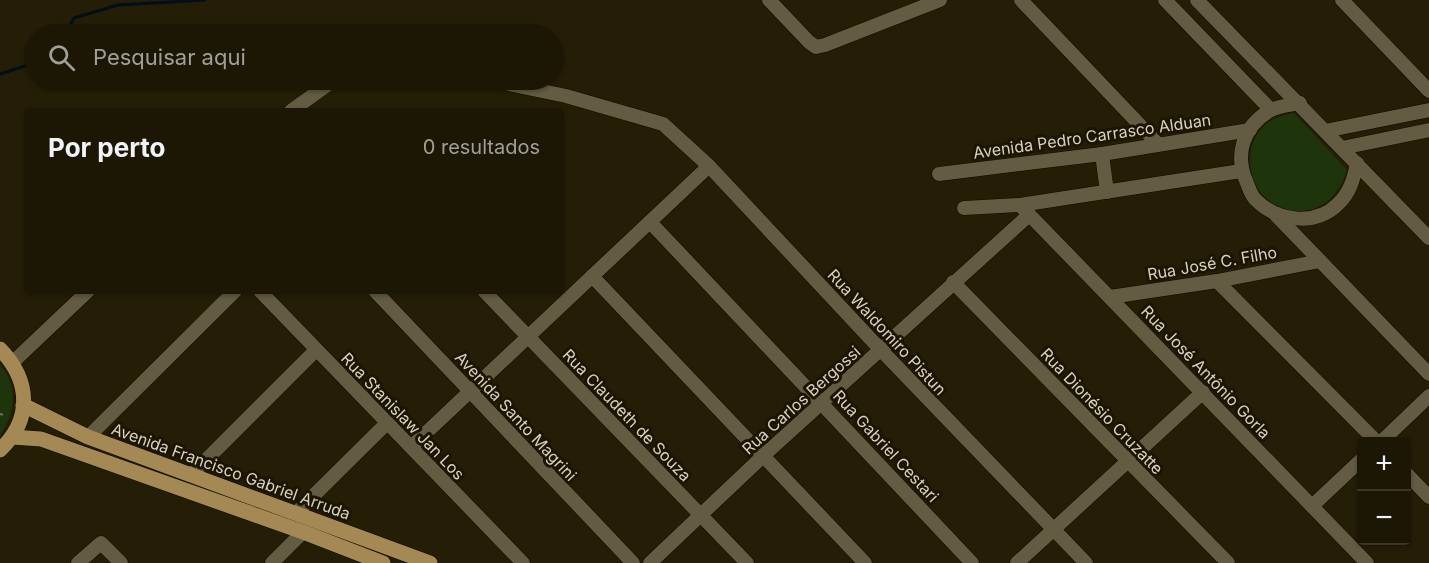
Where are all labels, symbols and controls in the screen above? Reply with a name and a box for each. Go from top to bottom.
search box [24,24,564,90]
icon: search [45,41,78,74]
text: Pesquisar aqui [93,44,246,70]
street label: Avenida Pedro Carrasco Alduan [972,109,1212,163]
text: Por perto [48,132,166,163]
text: 0 resultados [423,135,540,159]
street label: Rua José C. Filho [1146,242,1278,284]
street label: Rua Waldomiro Pistun [823,265,951,399]
street label: Rua José Antônio Gorla [1137,301,1275,443]
street label: Rua Carlos Bergossi [738,342,864,458]
street label: Rua Dionésio Cruzatte [1037,344,1167,478]
street label: Rua Claudeth de Souza [559,345,695,485]
street label: Avenida Santo Magrini [451,347,581,485]
street label: Rua Stanislaw Jan Los [337,348,469,484]
street label: Rua Gabriel Cestari [829,386,943,506]
street label: Avenida Francisco Gabriel Arruda [109,418,353,524]
map controls [1357,437,1411,545]
button: + [1357,437,1411,491]
button: − [1357,491,1411,545]

